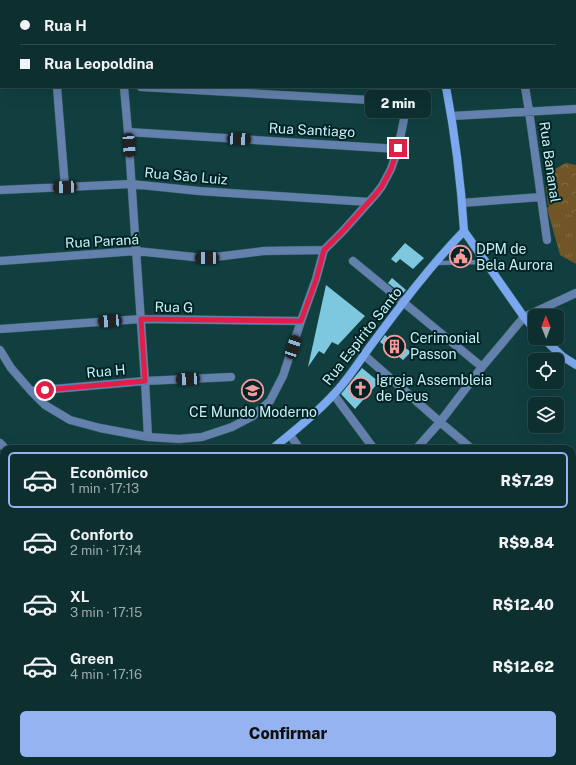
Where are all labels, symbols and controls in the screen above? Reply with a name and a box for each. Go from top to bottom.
text: Rua H [44,17,87,34]
text: Rua Leopoldina [44,55,154,72]
callout: 2 min [365,90,431,118]
text: 2 min [381,96,415,111]
street label: Rua Santiago [268,120,356,140]
street label: Rua Bananal [536,120,564,204]
car [227,132,251,146]
car [122,133,136,157]
route end [389,139,407,157]
street label: Rua São Luiz [144,164,229,188]
car [53,181,77,193]
street label: Rua Paraná [65,231,139,251]
place label: DPM de Bela Aurora [476,241,553,273]
public building icon: DPM de Bela Aurora [448,244,474,270]
car [195,252,219,264]
street label: Rua Espírito Santo [319,284,405,388]
street label: Rua G [154,299,194,315]
north arrow [528,309,564,345]
map controls [528,309,564,433]
car [98,314,122,328]
place label: Cerimonial Passon [410,330,480,362]
building icon: Cerimonial Passon [382,333,408,359]
car [284,334,302,360]
button: locate [528,353,564,389]
street label: Rua H [86,361,126,381]
car [176,372,200,386]
place label: Igreja Assembleia de Deus [376,372,492,404]
church icon: Igreja Assembleia de Deus [347,375,373,401]
school or university icon: CE Mundo Moderno [240,377,266,403]
route start [36,381,54,399]
button: layers [528,397,564,433]
place label: CE Mundo Moderno [189,404,317,420]
icon: car [22,462,58,498]
text: Econômico [70,464,148,481]
text: R$7.29 [501,472,554,489]
text: 1 min · 17:13 [70,481,139,496]
icon: car [22,524,58,560]
text: Conforto [70,526,133,543]
text: R$9.84 [498,534,554,551]
text: 2 min · 17:14 [70,543,142,558]
icon: car [22,586,58,622]
text: XL [70,588,89,605]
text: R$12.40 [492,596,554,613]
text: 3 min · 17:15 [70,605,142,620]
icon: car [22,648,58,684]
text: Green [70,650,114,667]
text: R$12.62 [492,658,554,675]
text: 4 min · 17:16 [70,667,142,682]
button: Confirmar [20,711,556,757]

